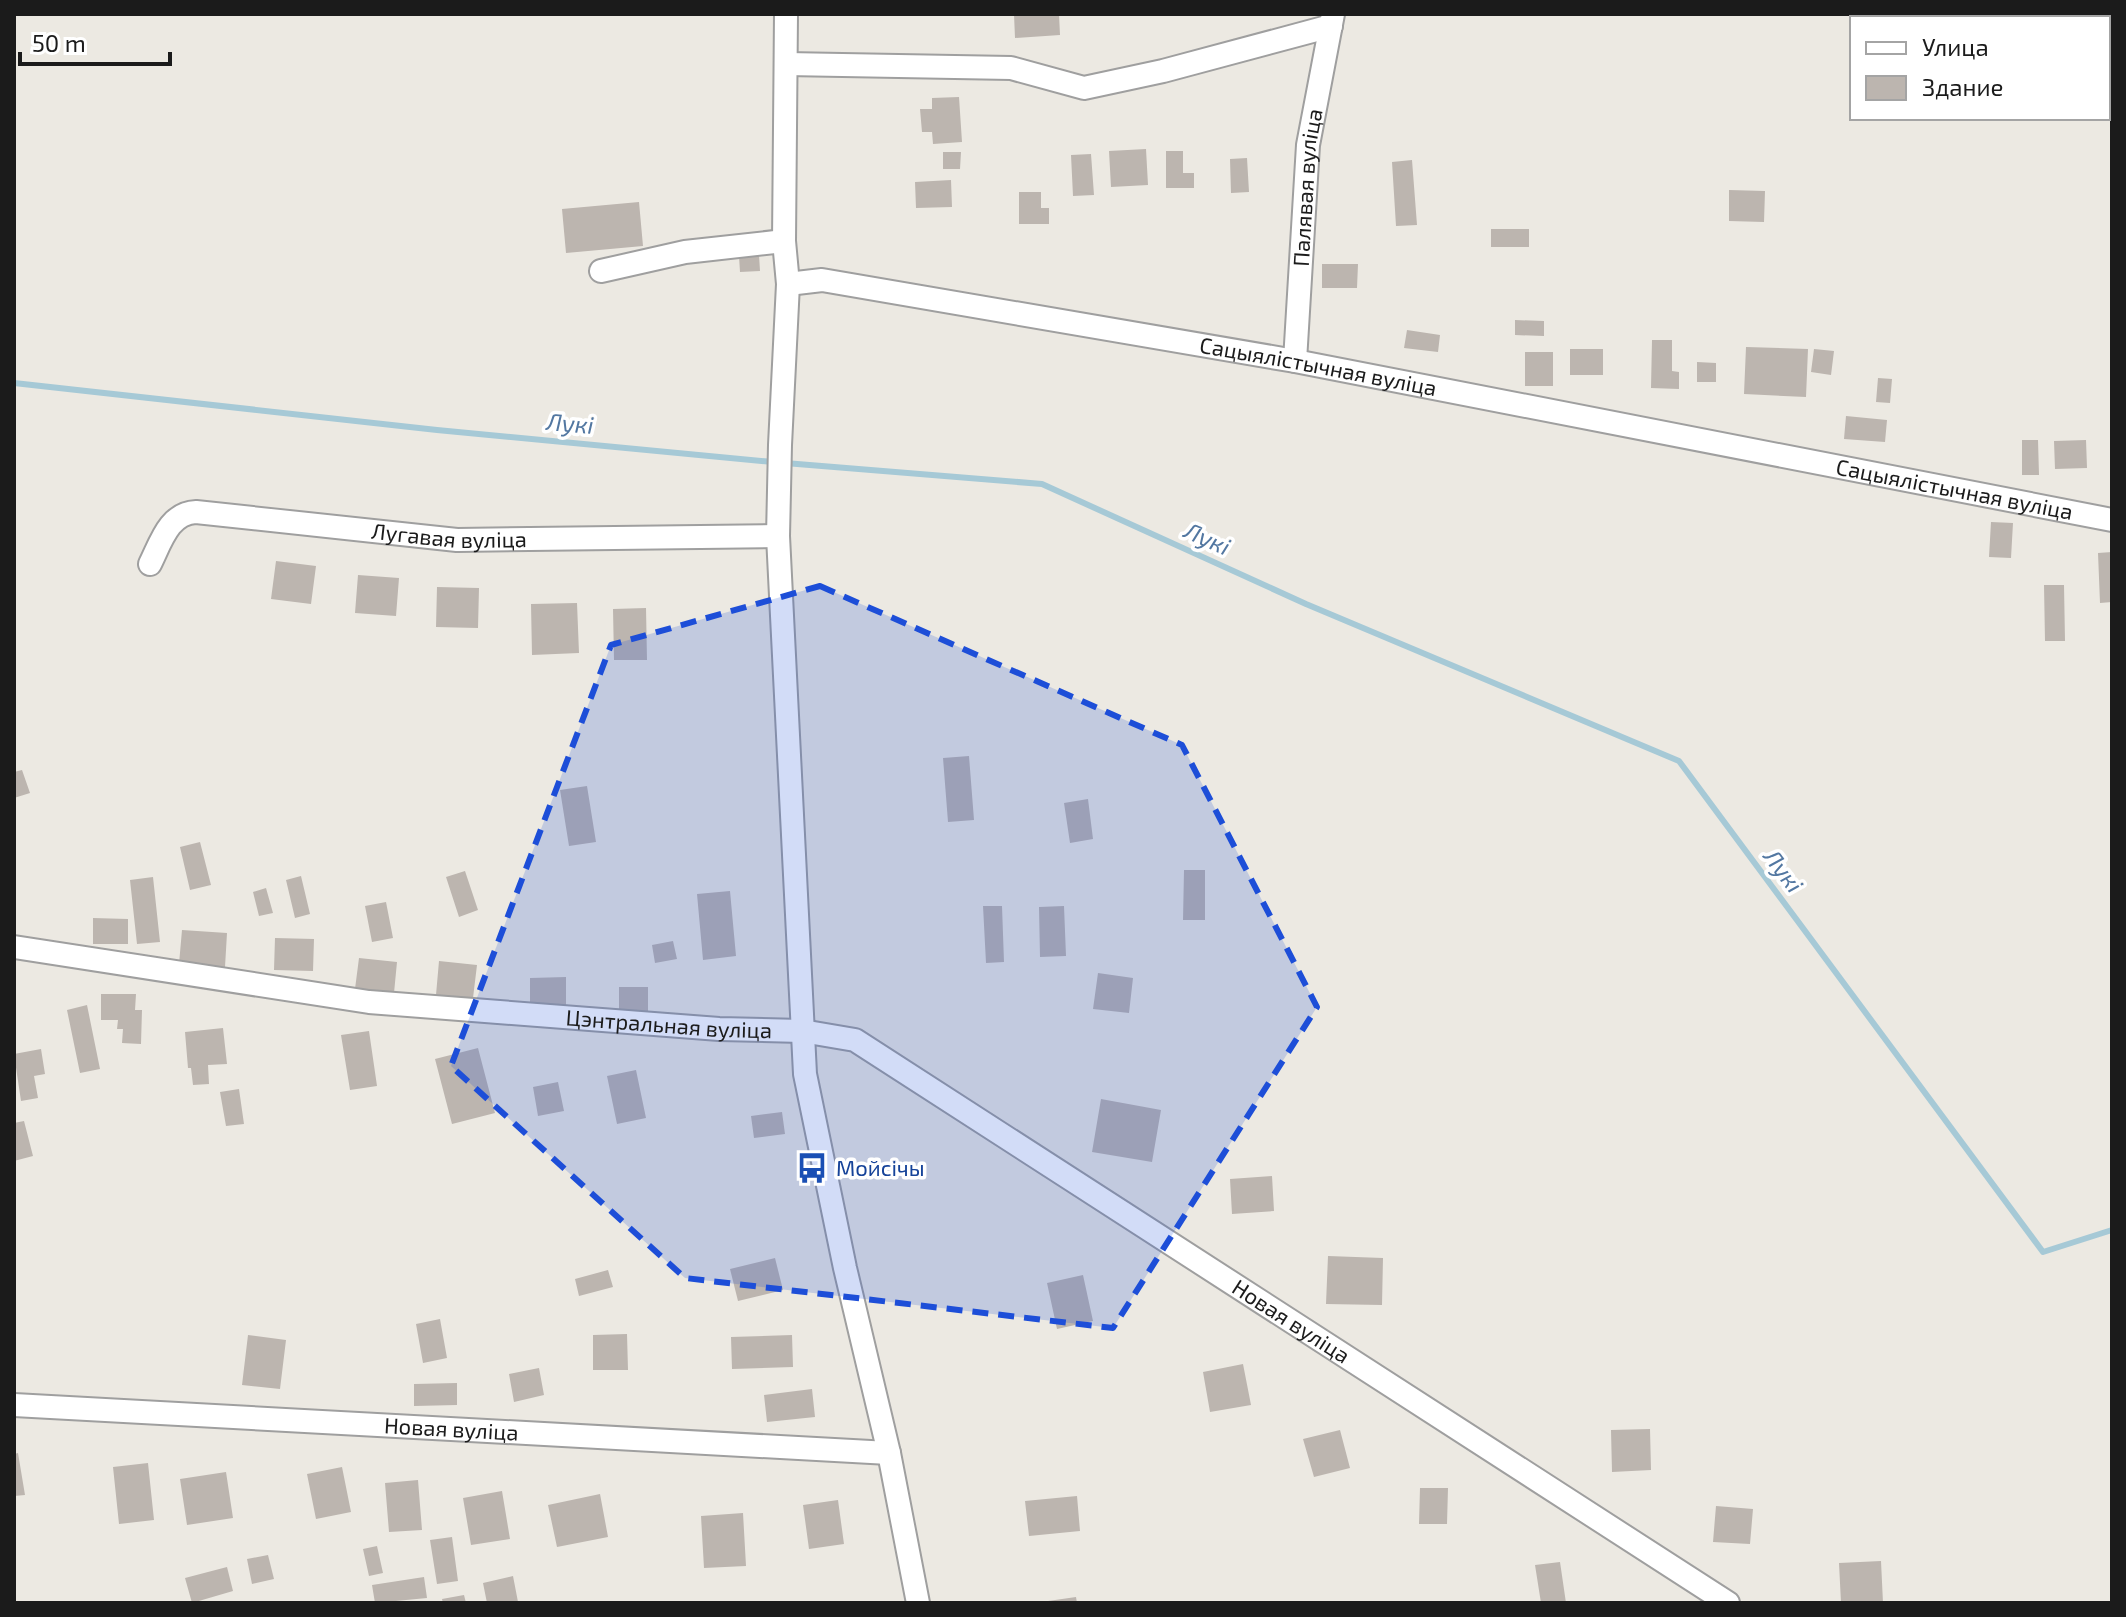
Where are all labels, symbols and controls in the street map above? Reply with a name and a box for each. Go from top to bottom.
scale bar [20,16,170,66]
legend [1850,16,2110,120]
text: 50 m [32,28,86,57]
text: Улица [1922,32,1989,61]
text: Здание [1922,72,2004,101]
street label: Палявая вуліца [1287,106,1327,267]
street label: Сацыялістычная вуліца [1198,331,1439,400]
water label: Лукі [544,406,595,439]
street label: Сацыялістычная вуліца [1834,453,2075,524]
water label: Лукі [1179,514,1235,561]
street label: Лугавая вуліца [370,517,527,553]
water label: Лукі [1758,842,1810,898]
street label: Цэнтральная вуліца [565,1003,772,1042]
bus stop icon: Мойсічы [795,1151,829,1185]
place label: Мойсічы [836,1154,925,1180]
street label: Новая вуліца [1228,1273,1355,1368]
street label: Новая вуліца [383,1411,519,1445]

